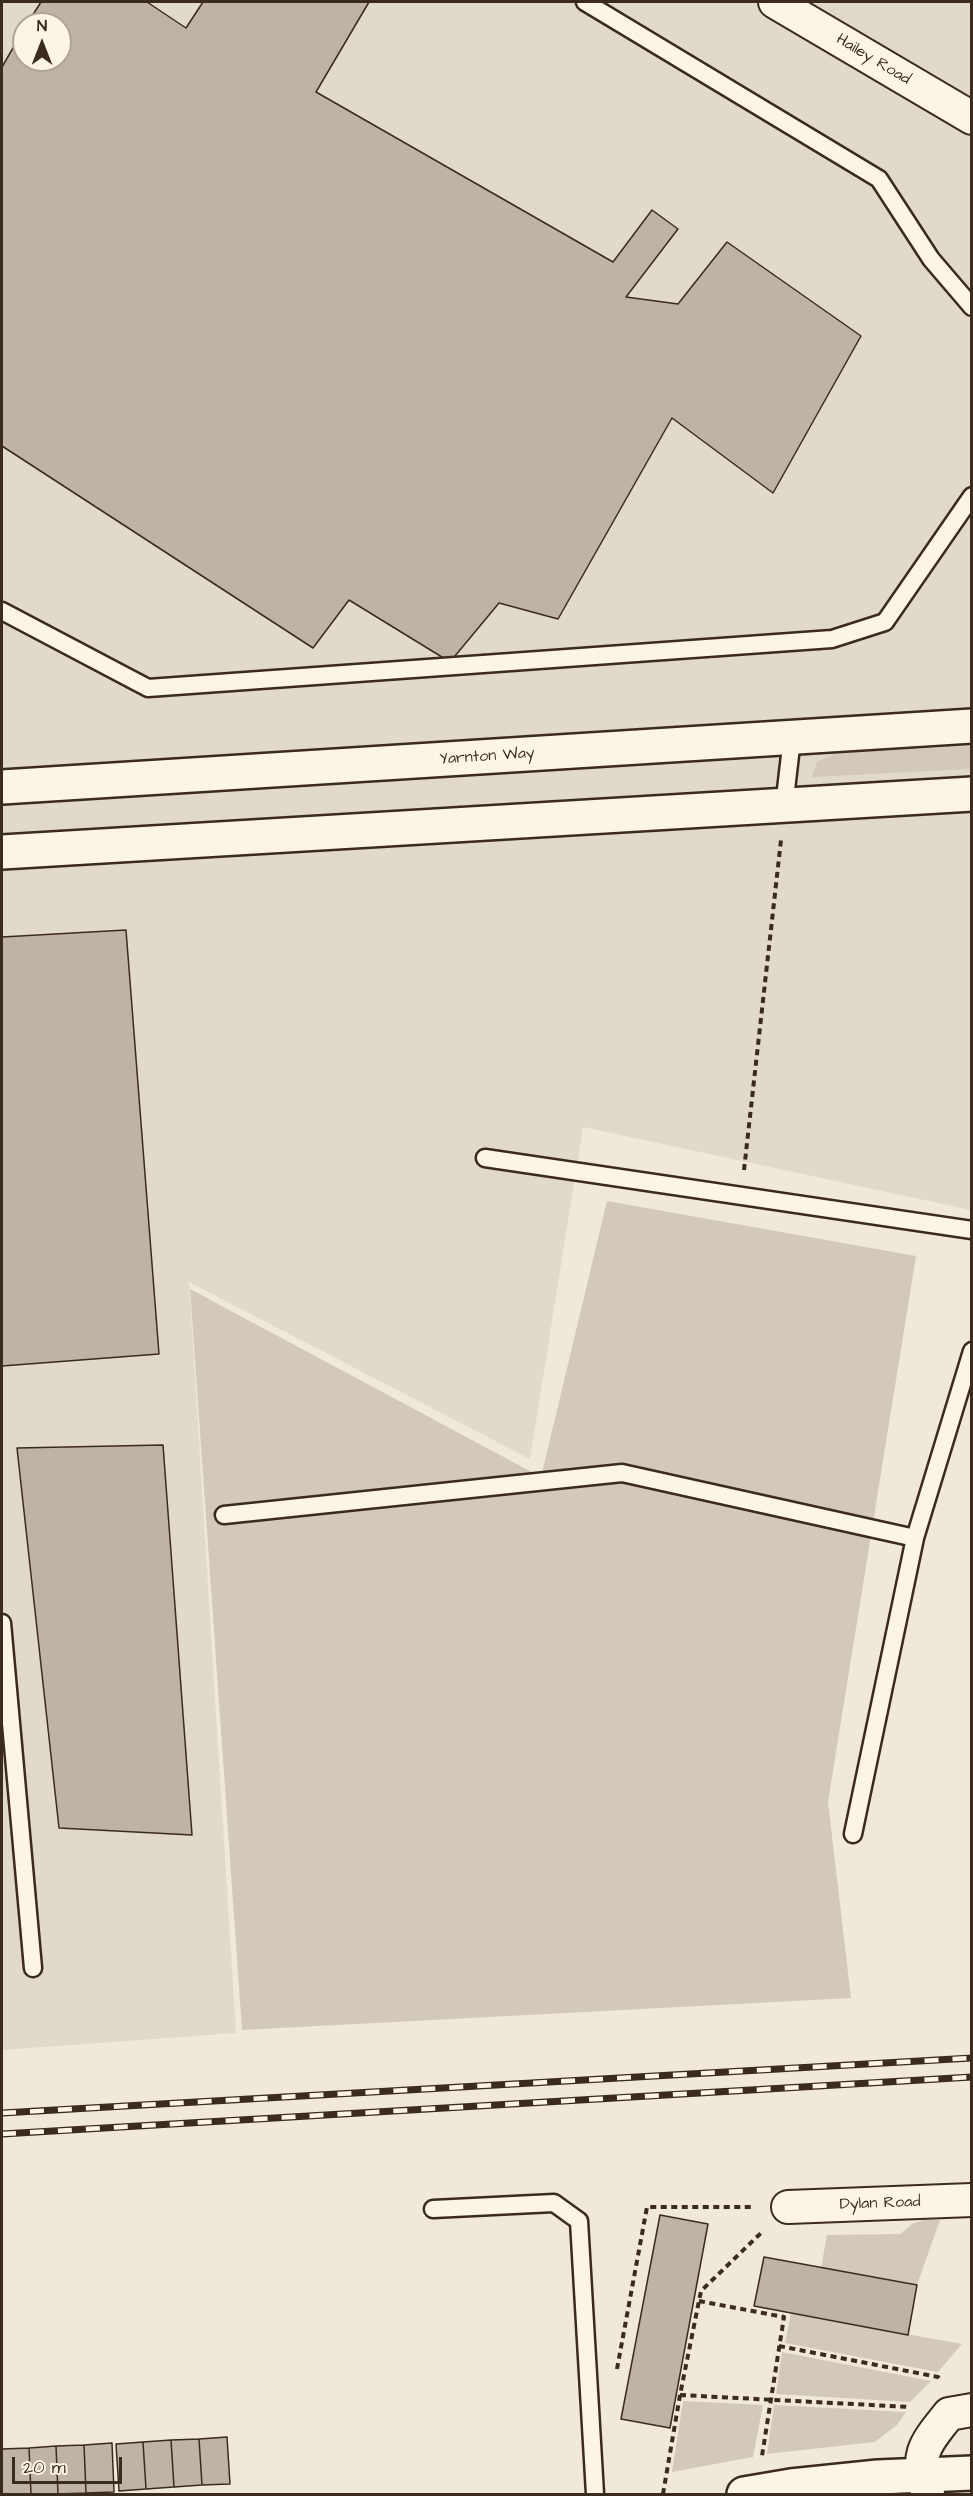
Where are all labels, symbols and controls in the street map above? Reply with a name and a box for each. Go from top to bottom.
north arrow [12,12,72,72]
text: N [37,15,47,37]
street label: Hailey Road [832,30,914,90]
street label: Yarnton Way [439,744,535,770]
street label: Dylan Road [839,2193,921,2215]
scale bar [15,2445,124,2483]
text: 20 m [23,2455,66,2480]

